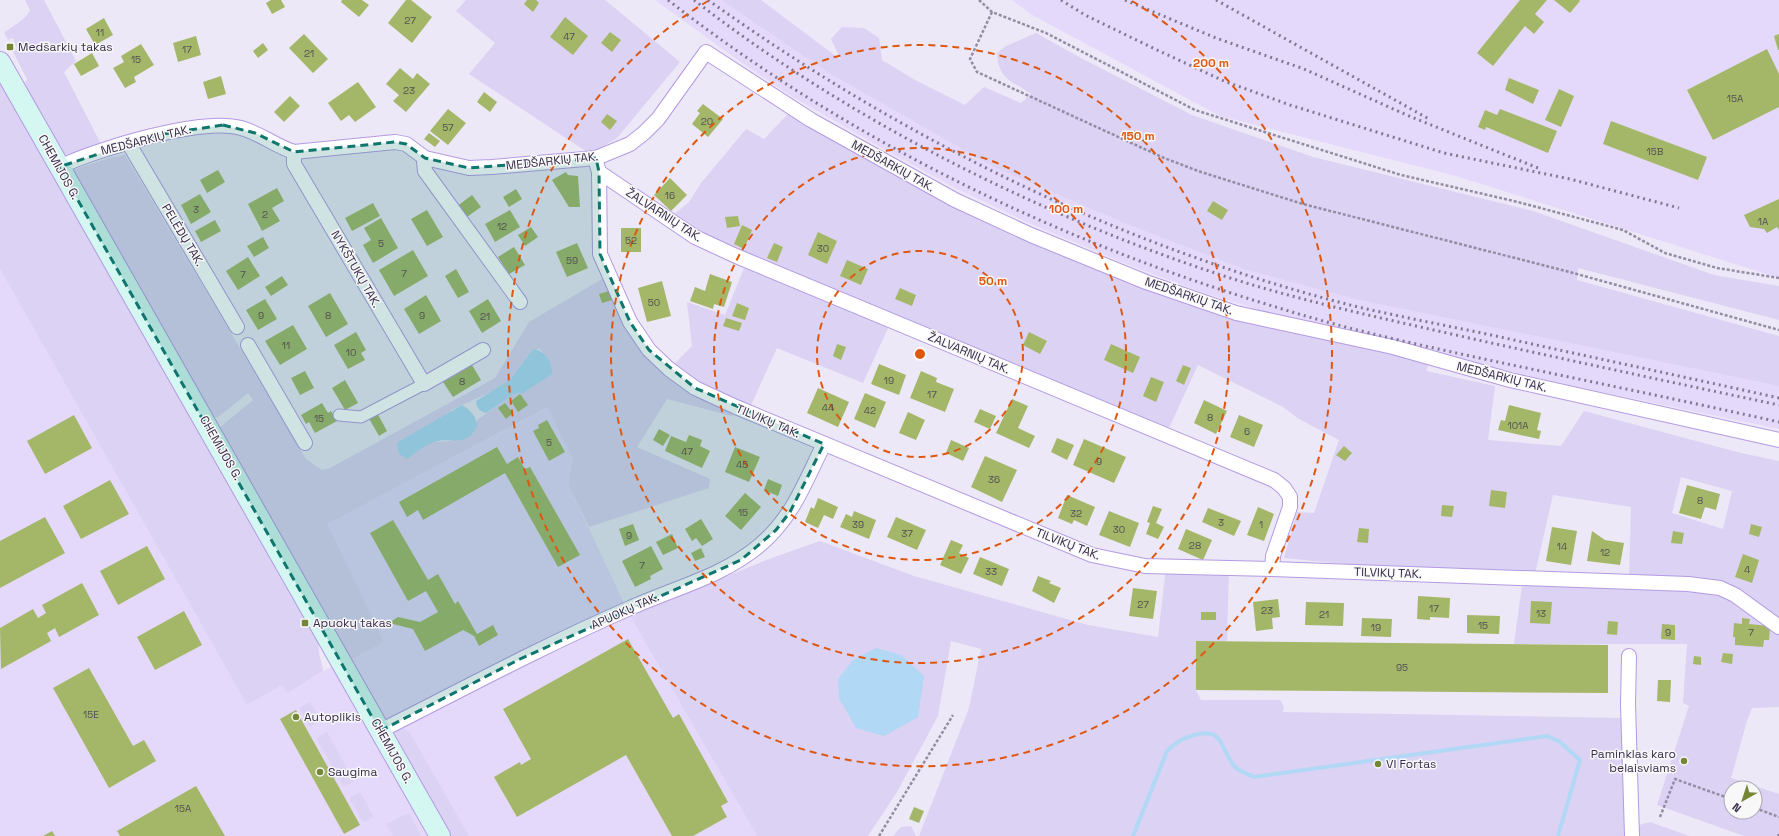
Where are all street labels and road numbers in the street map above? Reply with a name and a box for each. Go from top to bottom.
street label: MEDŠARKIŲ TAK. [99,121,193,159]
street label: CHEMIJOS G. [35,132,83,202]
street label: MEDŠARKIŲ TAK. [849,137,937,195]
street label: MEDŠARKIŲ TAK. [505,148,599,174]
street label: ŽALVARNIŲ TAK. [623,184,705,246]
street label: PELĖDŲ TAK. [158,201,208,269]
street label: NYKŠTUKŲ TAK. [327,227,385,311]
street label: MEDŠARKIŲ TAK. [1143,273,1235,319]
street label: ŽALVARNIŲ TAK. [925,328,1013,378]
street label: MEDŠARKIŲ TAK. [1455,358,1549,396]
street label: TILVIKŲ TAK. [734,400,802,442]
street label: CHEMIJOS G. [196,413,246,483]
street label: TILVIKŲ TAK. [1033,524,1103,564]
street label: TILVIKŲ TAK. [1354,564,1422,582]
street label: APUOKŲ TAK. [588,589,662,633]
street label: CHEMIJOS G. [368,716,416,786]

